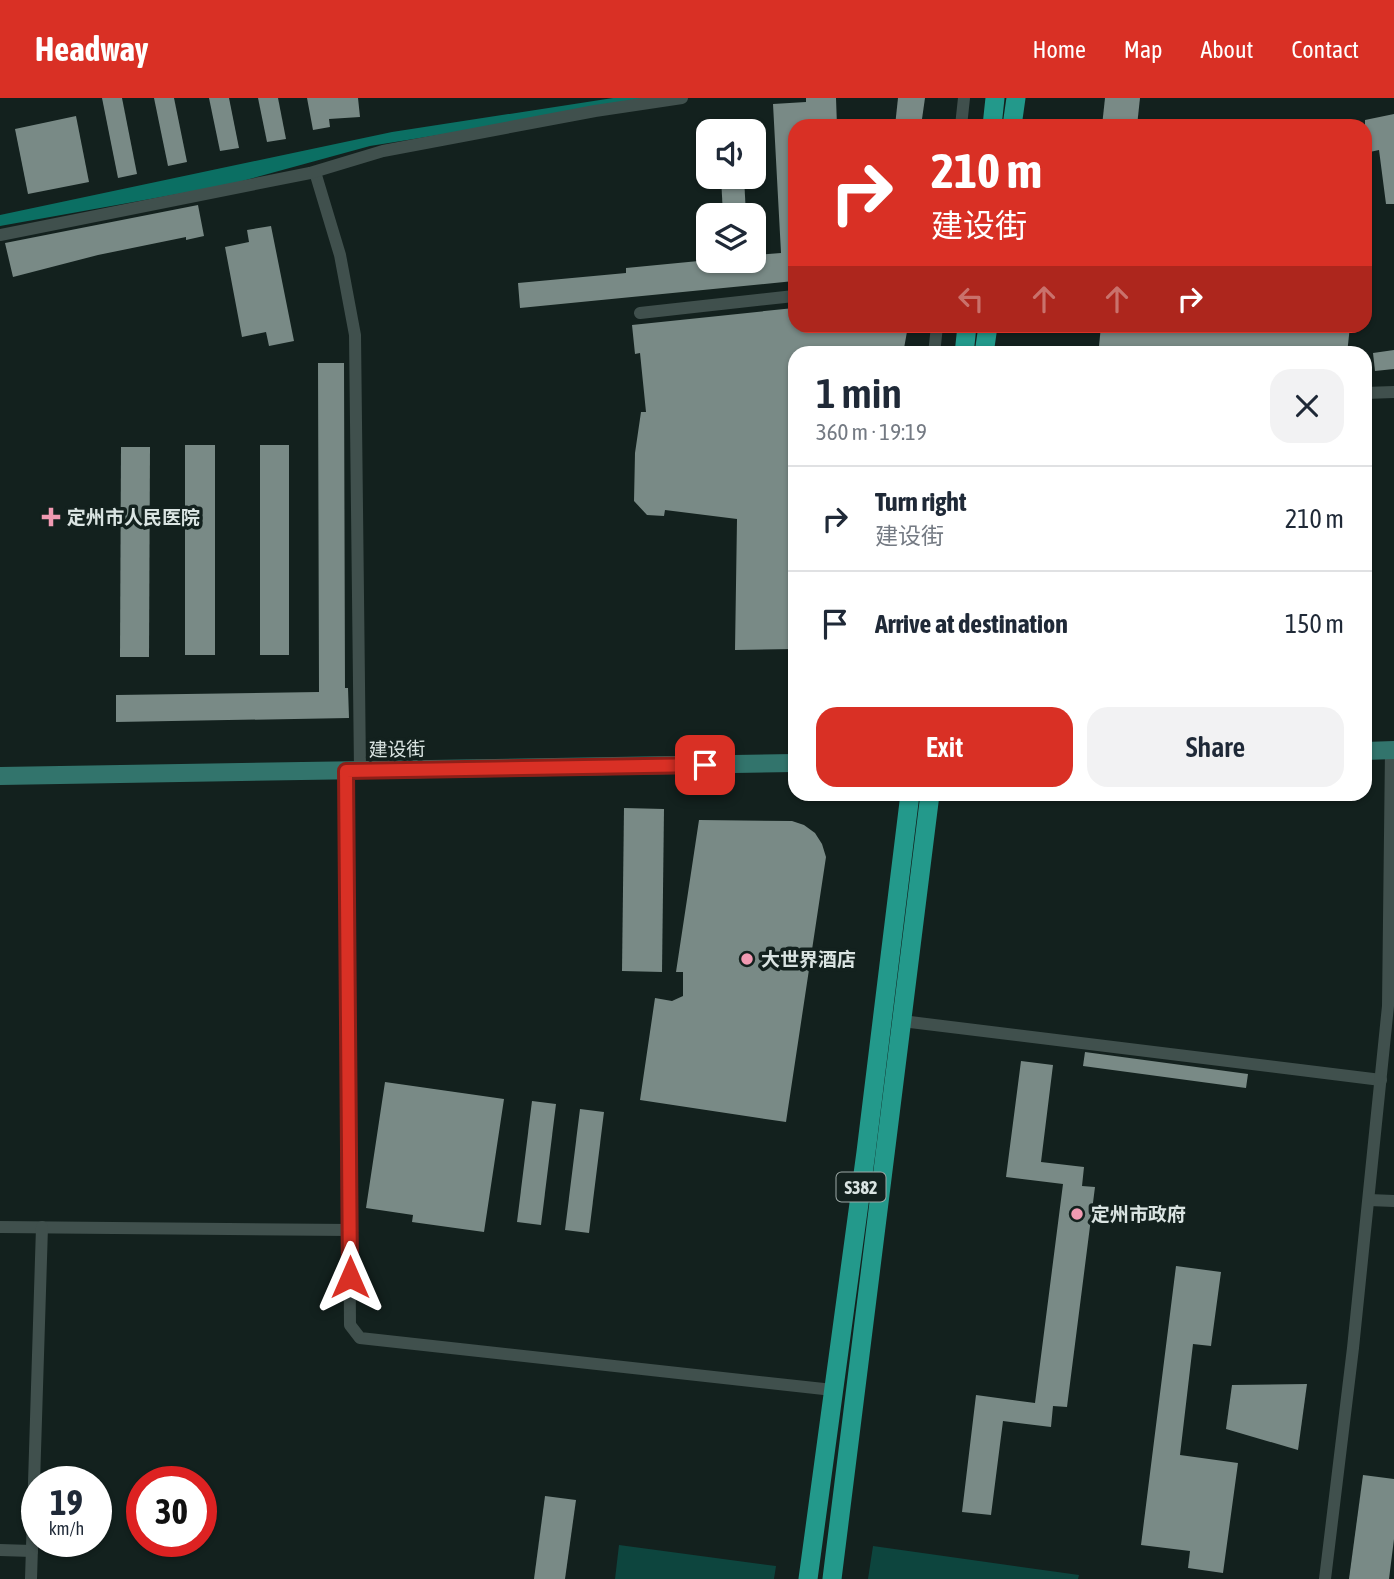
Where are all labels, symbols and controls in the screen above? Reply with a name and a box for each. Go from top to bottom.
text: Headway [35,30,148,68]
text: Home [1032,36,1086,63]
text: Map [1124,36,1162,63]
text: About [1200,36,1253,63]
text: Contact [1291,36,1359,63]
map controls [696,119,766,273]
button: sound [696,119,766,189]
text: 210 m [931,142,1042,198]
icon: right [816,147,907,238]
button: layers [696,203,766,273]
text: 建设街 [931,207,1027,244]
icon: left [952,280,990,318]
icon: ahead [1025,280,1063,318]
icon: ahead [1098,280,1136,318]
icon: right [1171,280,1209,318]
text: 1 min [816,369,902,417]
button: close [1270,369,1344,443]
text: 360 m · 19:19 [816,419,927,445]
text: Turn right [875,487,966,517]
icon: right [816,500,854,538]
text: 210 m [1285,504,1344,534]
place label: 定州市人民医院 [67,506,200,528]
marker: 定州市人民医院 [41,507,61,527]
text: 建设街 [875,523,944,549]
icon: arrive [816,605,854,643]
text: Arrive at destination [875,609,1068,639]
text: 150 m [1285,609,1344,639]
button: Exit [816,707,1073,787]
button: Share [1087,707,1344,787]
pin [675,735,735,795]
street label: 建设街 [368,738,426,760]
icon: arrive [686,746,724,784]
place label: 大世界酒店 [761,948,856,970]
marker: 大世界酒店 [739,951,755,967]
road number: S382 [836,1172,886,1202]
place label: 定州市政府 [1091,1203,1186,1225]
marker: 定州市政府 [1069,1206,1085,1222]
position arrow [313,1240,387,1314]
speed limit sign: 30 [126,1466,217,1557]
text: 19 [50,1482,83,1522]
text: km/h [49,1518,84,1539]

